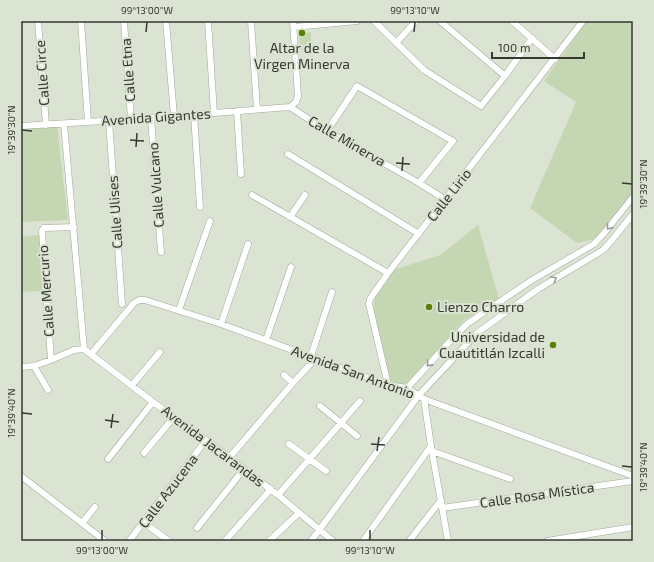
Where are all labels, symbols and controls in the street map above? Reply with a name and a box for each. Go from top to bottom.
text: 99°13'00"W [121,4,173,16]
text: 99°13'10"W [390,4,440,16]
marker: Altar de la Virgen Minerva [297,28,307,38]
scale bar [492,34,584,60]
street label: Calle Etna [117,38,138,102]
place label: Altar de la Virgen Minerva [254,39,350,72]
street label: Calle Circe [31,40,52,106]
text: 100 m [498,40,530,54]
street label: Avenida Gigantes [101,104,211,129]
text: 19°39'30"N [5,106,17,154]
street label: Calle Minerva [305,112,389,170]
street label: Calle Vulcano [144,142,167,228]
text: 19°39'30"N [637,160,649,208]
street label: Calle Lirio [423,165,475,224]
street label: Calle Ulises [103,175,126,249]
one-way arrow [606,223,613,230]
street label: Calle Mercurio [34,245,57,337]
one-way arrow [550,277,557,284]
place label: Lienzo Charro [437,298,524,315]
marker: Lienzo Charro [424,302,434,312]
place label: Universidad de Cuautitlán Izcalli [439,328,545,361]
marker: Universidad de Cuautitlán Izcalli [548,340,558,350]
street label: Avenida San Antonio [289,341,417,402]
one-way arrow [426,360,433,367]
text: 19°39'40"N [5,388,17,438]
street label: Avenida Jacarandas [158,401,268,490]
text: 19°39'40"N [637,442,649,492]
street label: Calle Azucena [134,450,201,531]
street label: Calle Rosa Mística [479,478,595,511]
text: 99°13'00"W [76,544,128,556]
text: 99°13'10"W [345,544,395,556]

